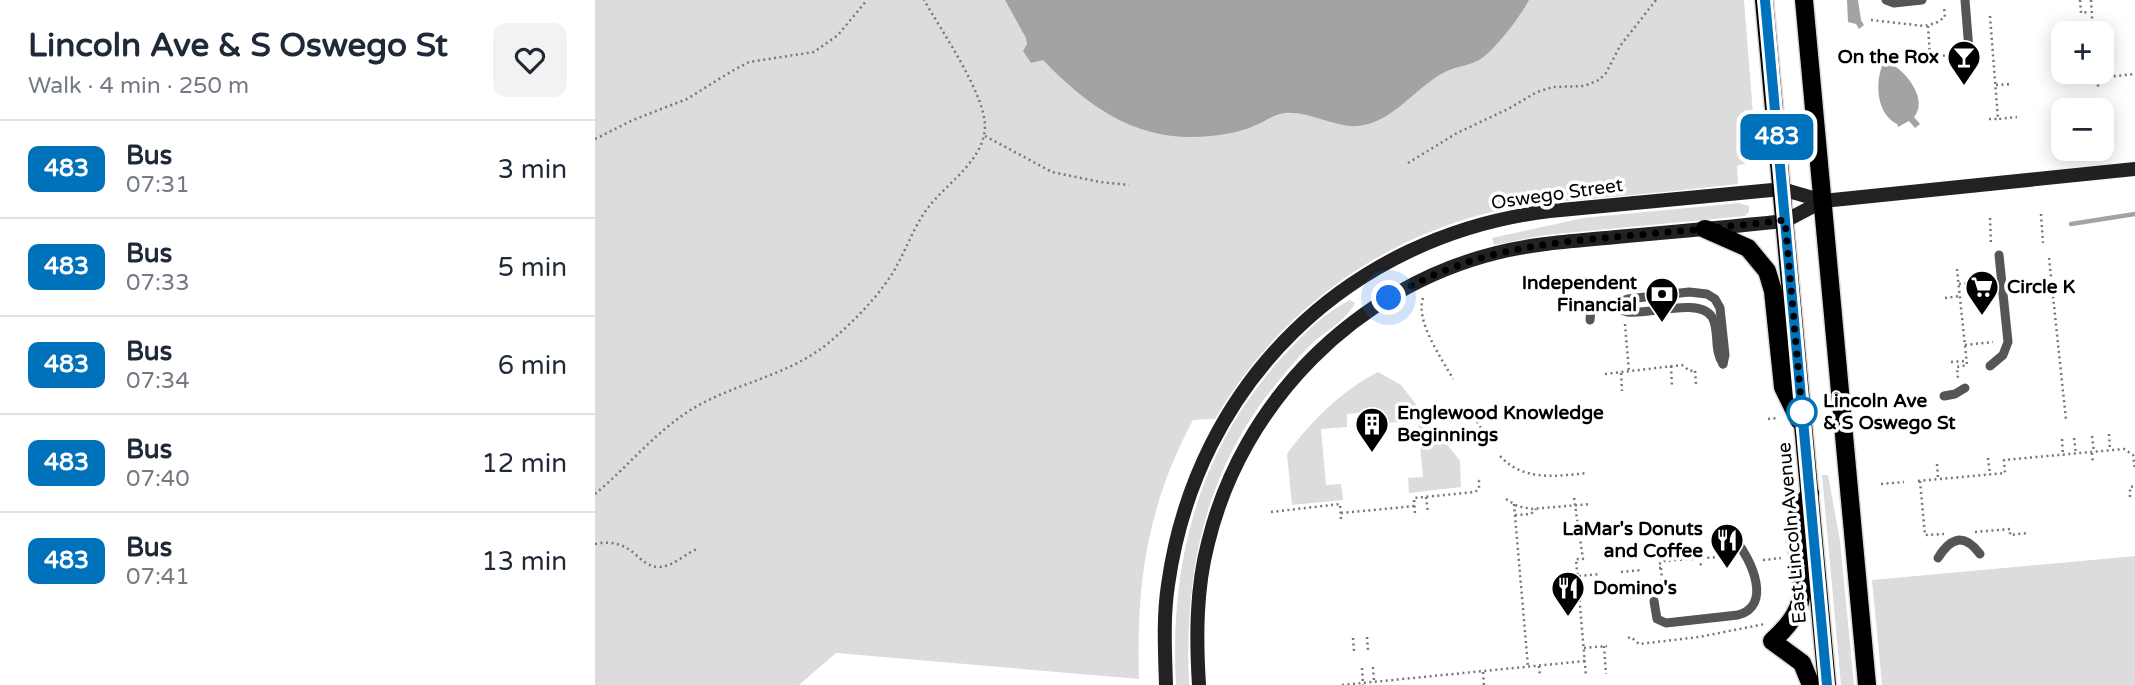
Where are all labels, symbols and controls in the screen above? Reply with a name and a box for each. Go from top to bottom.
map controls [2051,21,2114,161]
button: + [2051,21,2114,84]
button: heart [493,23,567,97]
text: Lincoln Ave & S Oswego St [28,26,448,65]
bar icon: On the Rox [1945,38,1983,87]
place label: On the Rox [1838,46,1939,68]
text: Walk · 4 min · 250 m [28,72,249,100]
button: − [2051,98,2114,161]
line badge: 483 [1737,114,1817,160]
text: 483 [1754,122,1800,151]
text: Bus [126,140,172,171]
text: 483 [44,154,89,183]
text: 3 min [498,154,567,185]
text: 07:31 [126,171,190,199]
street label: Oswego Street [1490,174,1624,214]
text: Bus [126,238,172,269]
text: 483 [44,252,89,281]
text: 5 min [498,252,567,283]
supermarket icon: Circle K [1963,268,2001,317]
text: 07:33 [126,269,190,297]
place label: Independent Financial [1522,272,1638,316]
bank icon: Independent Financial [1643,275,1681,324]
place label: Circle K [2007,276,2075,298]
your location [1371,280,1406,315]
text: Bus [126,336,172,367]
text: 483 [44,350,89,379]
text: 6 min [498,350,567,381]
text: 07:34 [126,367,190,395]
place label: Lincoln Ave & S Oswego St [1823,390,1956,435]
marker: Lincoln Ave & S Oswego St [1787,397,1817,427]
place label: Englewood Knowledge Beginnings [1397,402,1604,447]
building icon: Englewood Knowledge Beginnings [1353,405,1391,454]
text: Bus [126,434,172,465]
street label: East Lincoln Avenue [1773,441,1811,625]
text: 483 [44,448,89,477]
text: 12 min [481,448,567,479]
text: 07:40 [126,465,190,493]
place label: LaMar's Donuts and Coffee [1562,518,1703,562]
restaurant icon: LaMar's Donuts and Coffee [1708,521,1746,570]
text: Bus [126,532,172,563]
text: 483 [44,546,89,575]
text: 13 min [481,546,567,577]
text: 07:41 [126,563,190,591]
restaurant icon: Domino's [1549,569,1587,618]
place label: Domino's [1593,577,1677,599]

